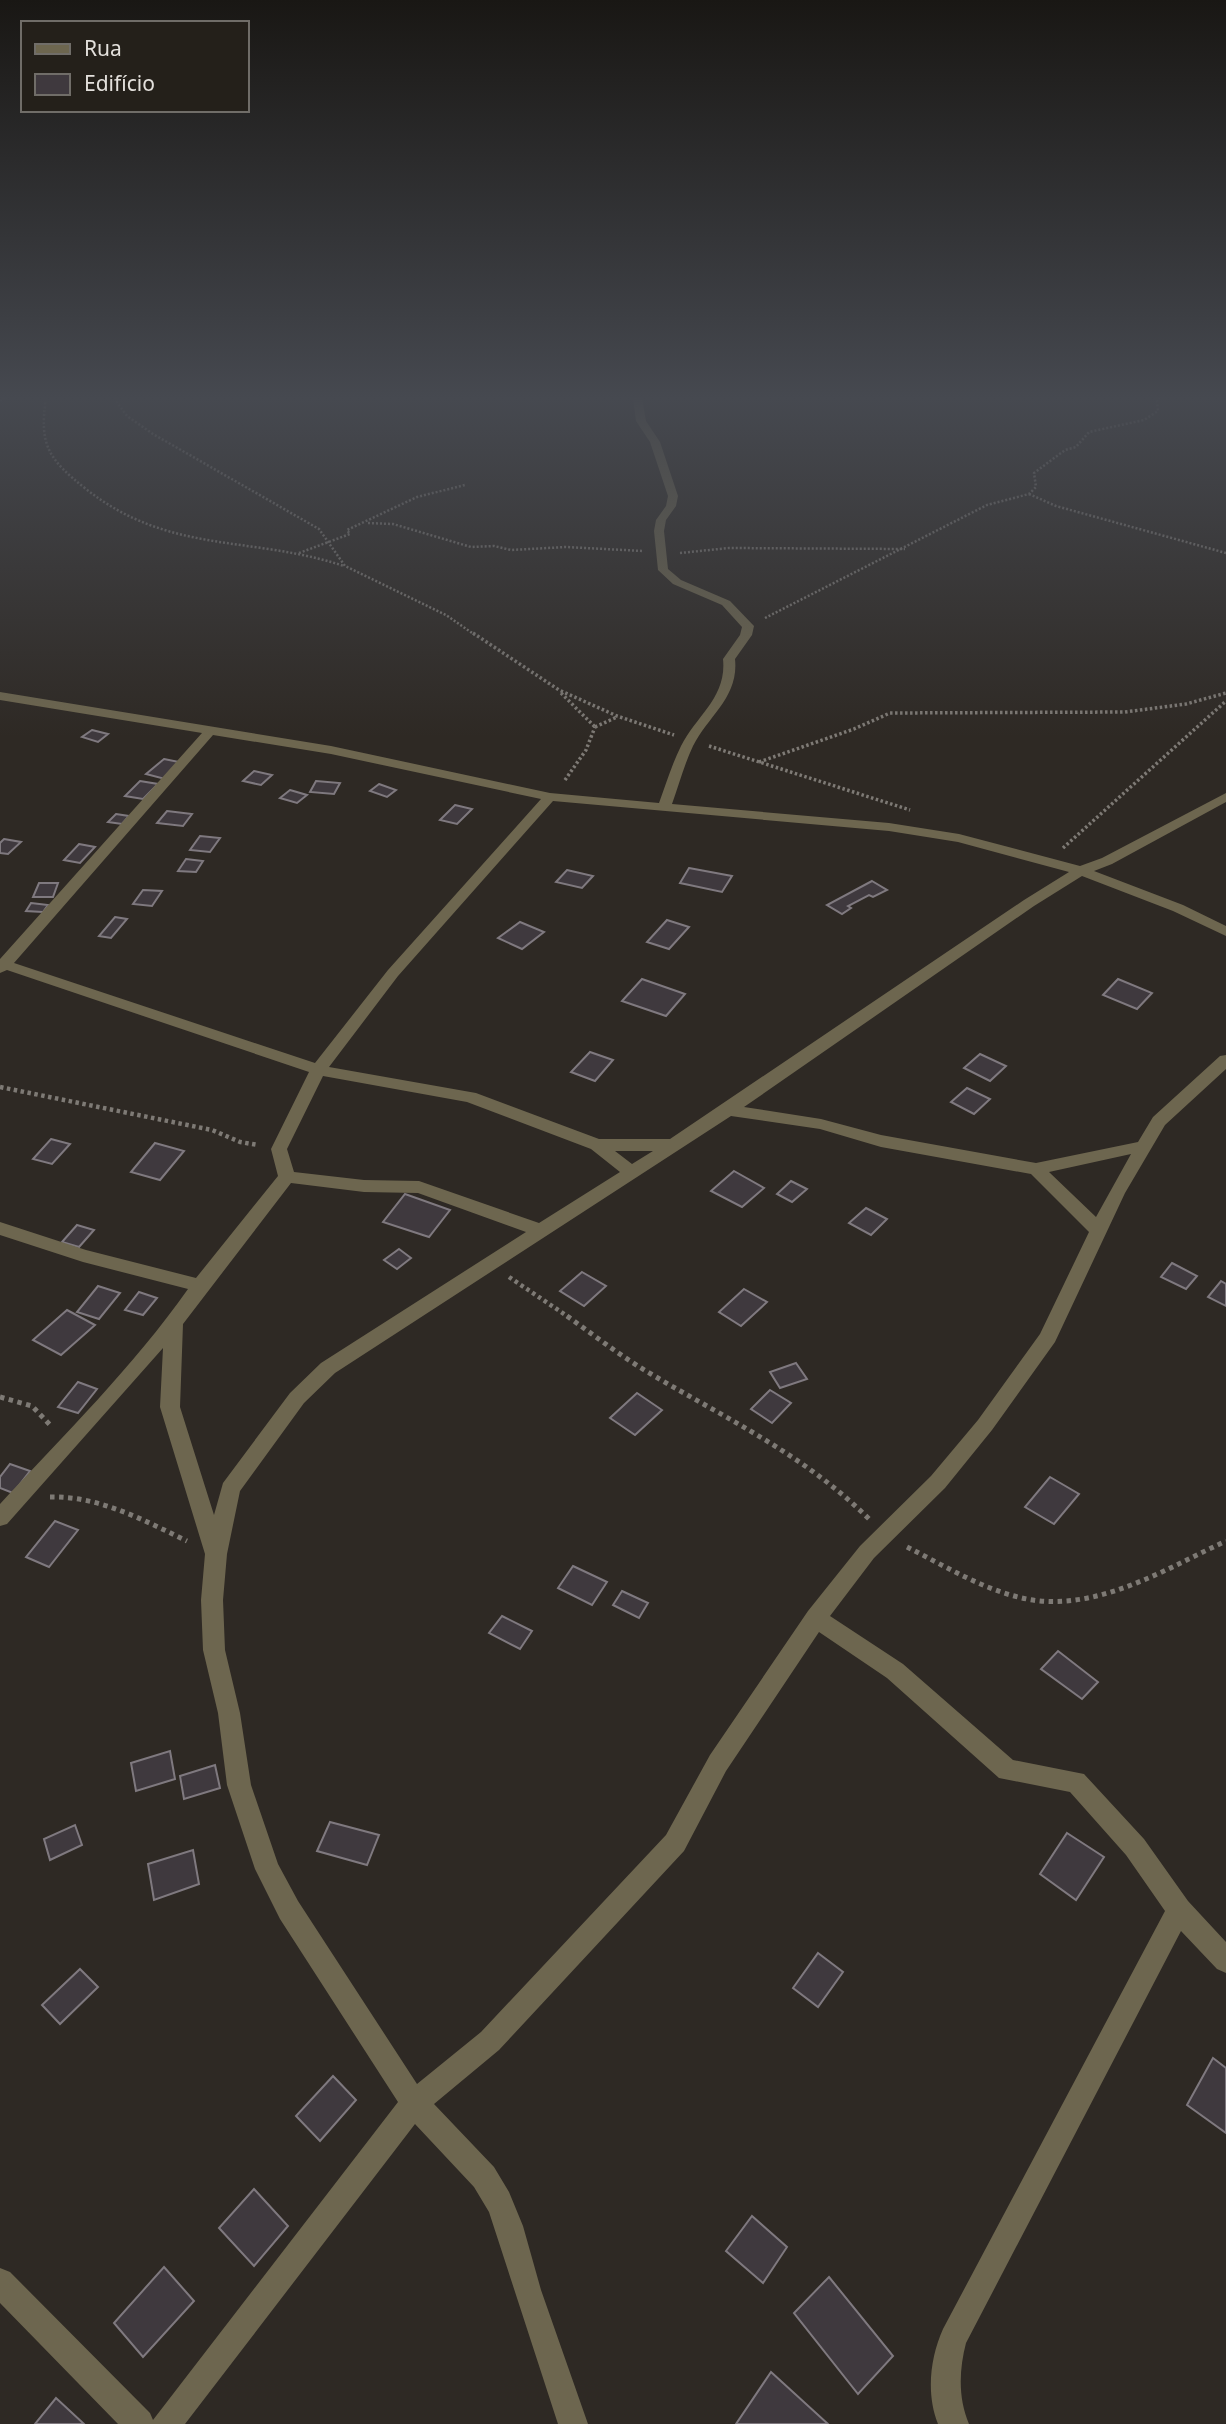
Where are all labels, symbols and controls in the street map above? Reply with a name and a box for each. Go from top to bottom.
legend [21,21,248,112]
text: Rua [84,34,122,62]
text: Edifício [84,69,155,97]

